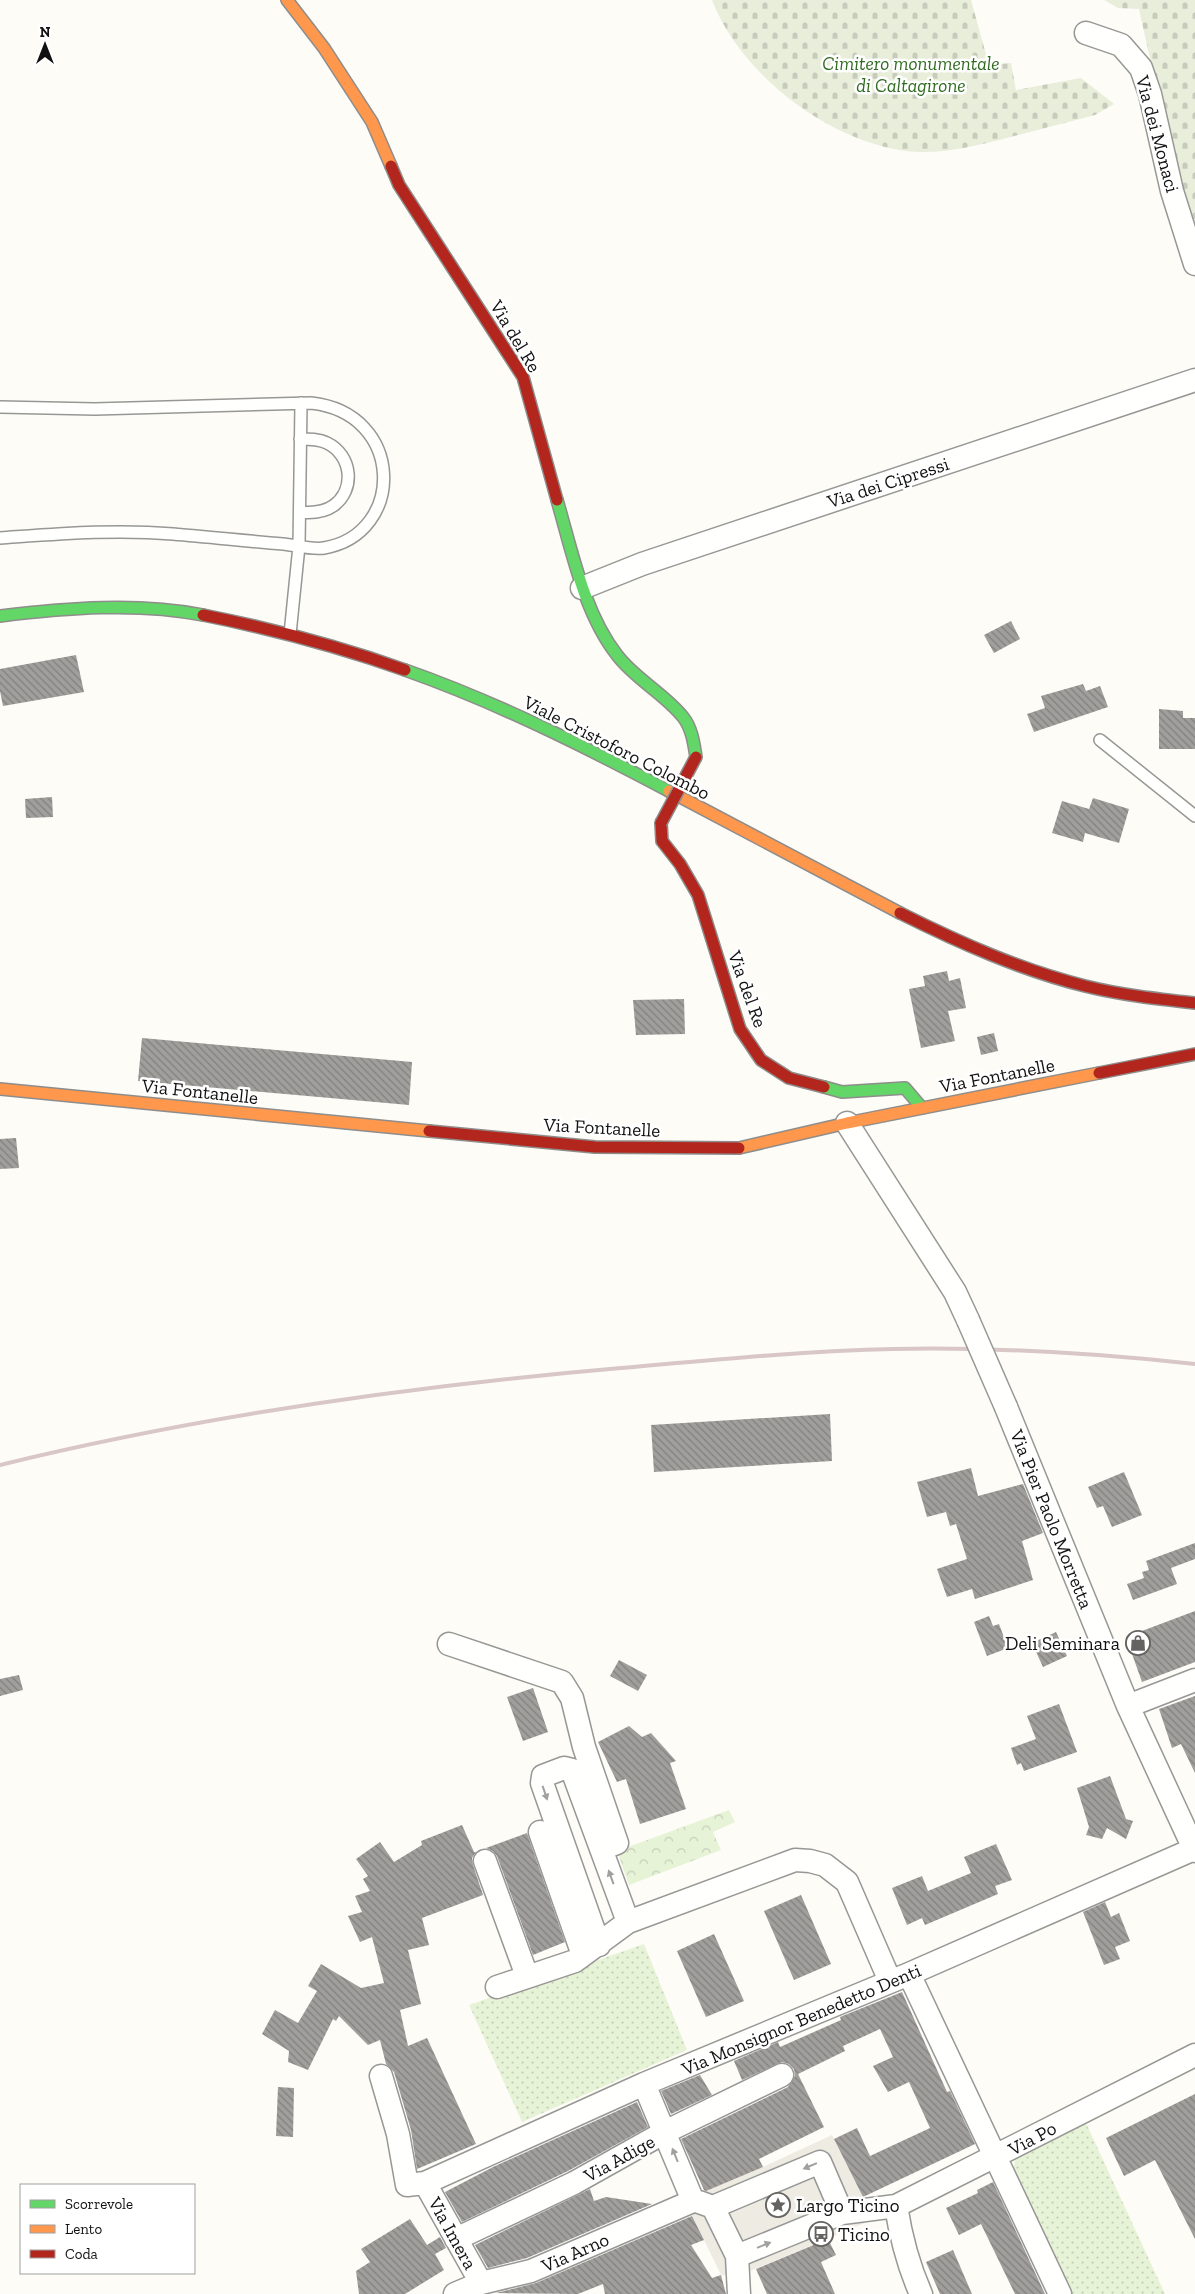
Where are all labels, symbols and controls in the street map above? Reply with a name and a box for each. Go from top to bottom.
north arrow [20,20,70,70]
text: N [40,24,51,41]
park label: Cimitero monumentale di Caltagirone [822,52,1000,97]
street label: Via dei Monaci [1131,72,1184,195]
street label: Via del Re [485,295,546,376]
street label: Via dei Cipressi [823,452,952,513]
street label: Viale Cristoforo Colombo [519,690,714,805]
street label: Via del Re [723,947,772,1031]
street label: Via Fontanelle [937,1053,1057,1098]
street label: Via Fontanelle [140,1074,259,1109]
street label: Via Fontanelle [542,1113,661,1142]
street label: Via Pier Paolo Morretta [1005,1425,1098,1612]
shop icon: Deli Seminara [1125,1630,1151,1656]
place label: Deli Seminara [1005,1632,1120,1655]
one-way arrow [541,1786,549,1801]
one-way arrow [607,1869,614,1884]
street label: Via Monsignor Benedetto Denti [677,1959,924,2081]
street label: Via Po [1003,2116,1060,2161]
street label: Via Adige [579,2130,659,2188]
one-way arrow [670,2148,678,2162]
one-way arrow [803,2162,817,2170]
legend [20,2184,195,2274]
street label: Via Imera [423,2192,482,2274]
place icon: Largo Ticino [765,2192,791,2218]
place label: Largo Ticino [796,2194,900,2217]
text: Scorrevole [65,2195,133,2213]
text: Lento [65,2220,102,2238]
bus stop icon: Ticino [808,2221,834,2247]
place label: Ticino [838,2223,890,2246]
street label: Via Arno [537,2227,613,2278]
one-way arrow [757,2240,771,2248]
text: Coda [65,2245,98,2263]

